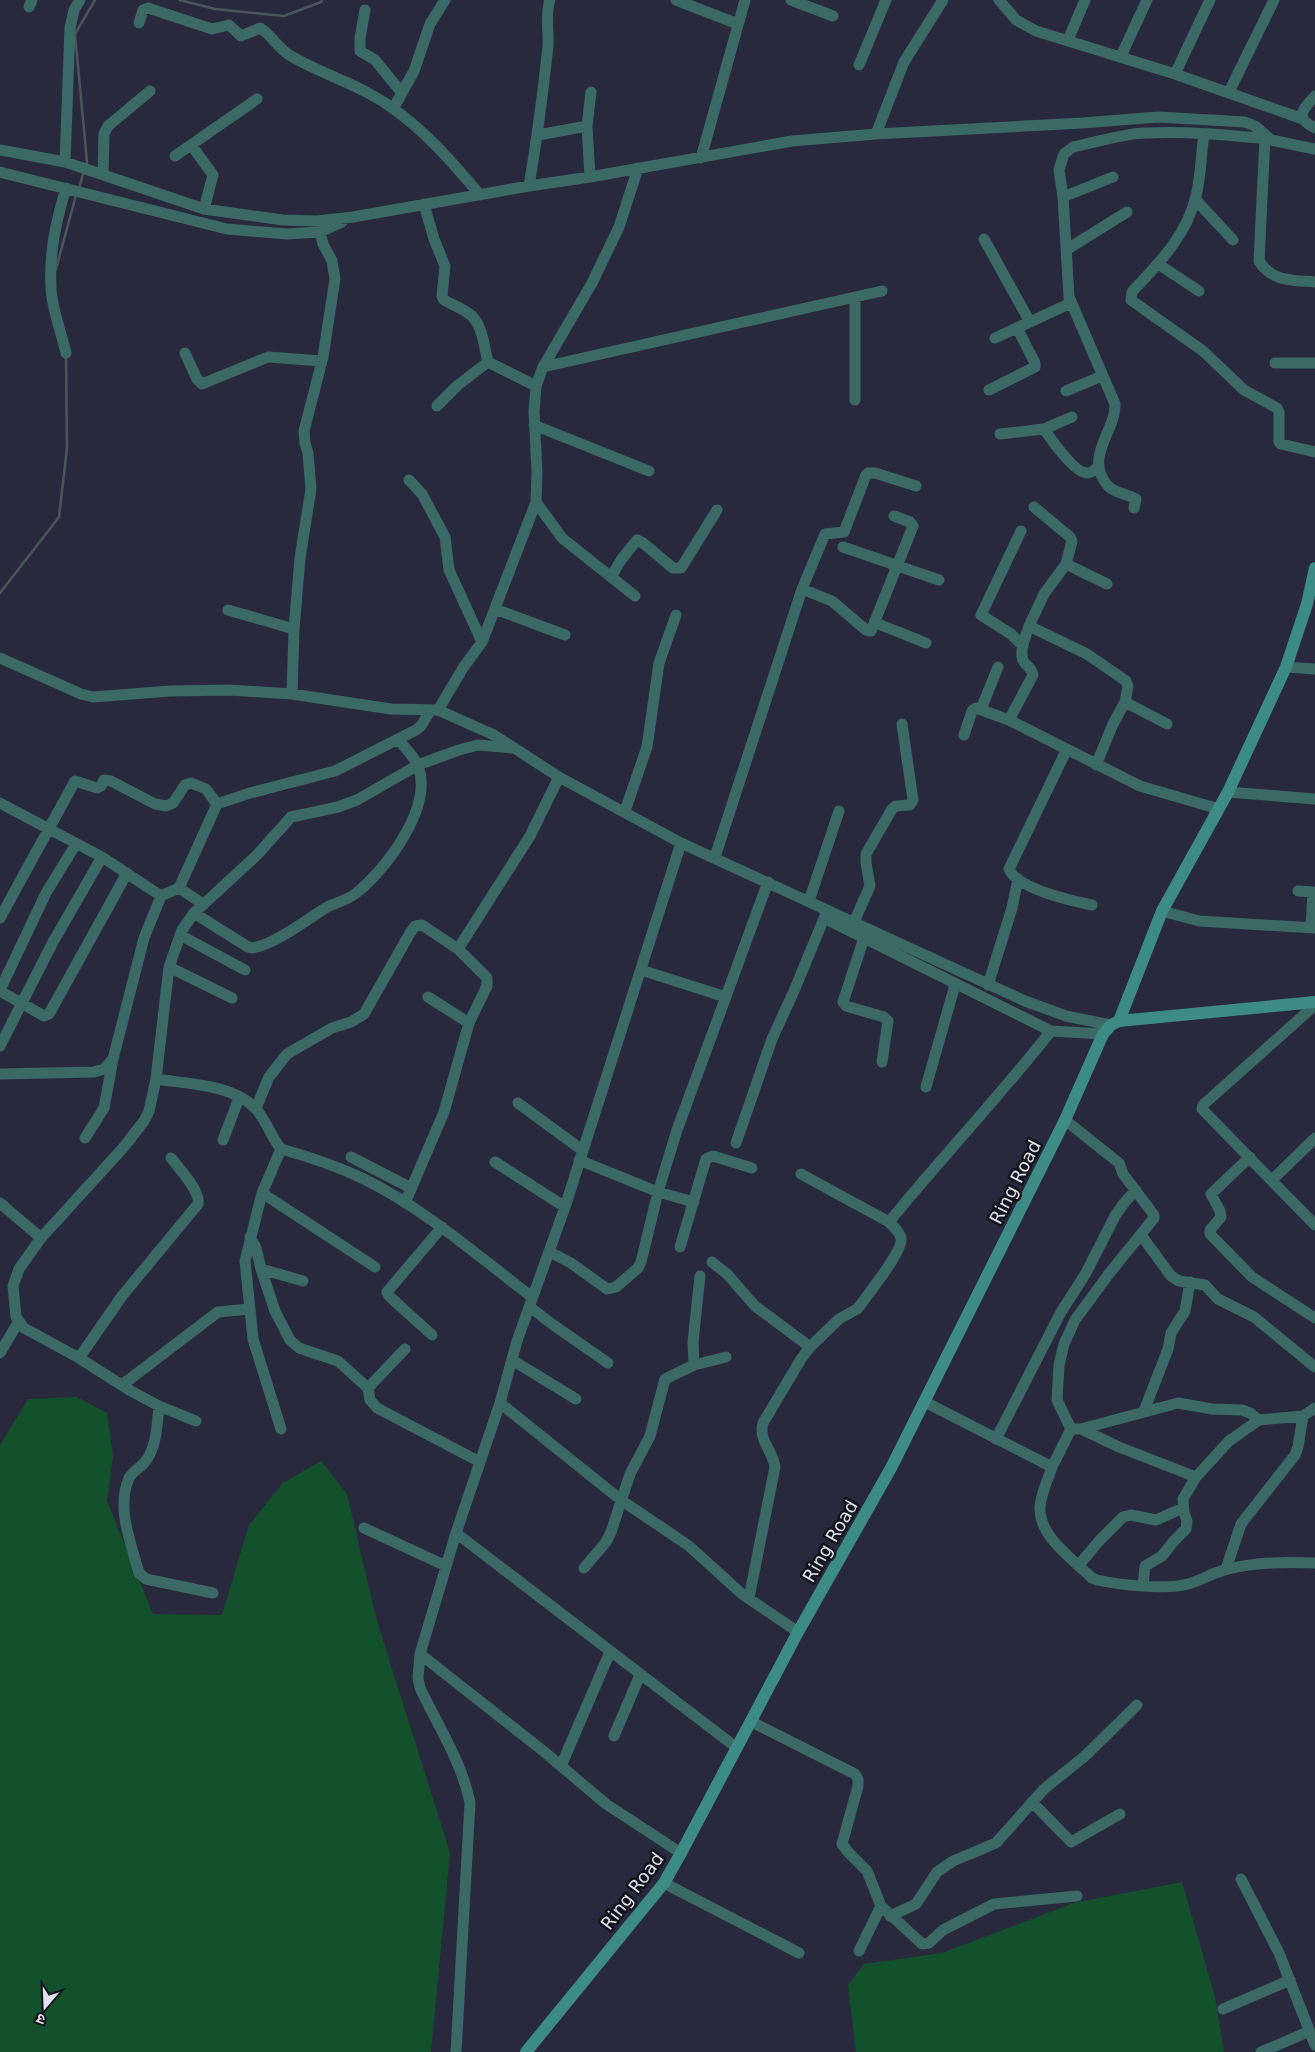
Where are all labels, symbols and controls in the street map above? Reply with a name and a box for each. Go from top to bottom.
street label: Ring Road [985,1137,1045,1227]
street label: Ring Road [798,1496,862,1586]
street label: Ring Road [596,1848,668,1934]
north arrow [20,1982,70,2032]
text: उ [34,2010,47,2028]

